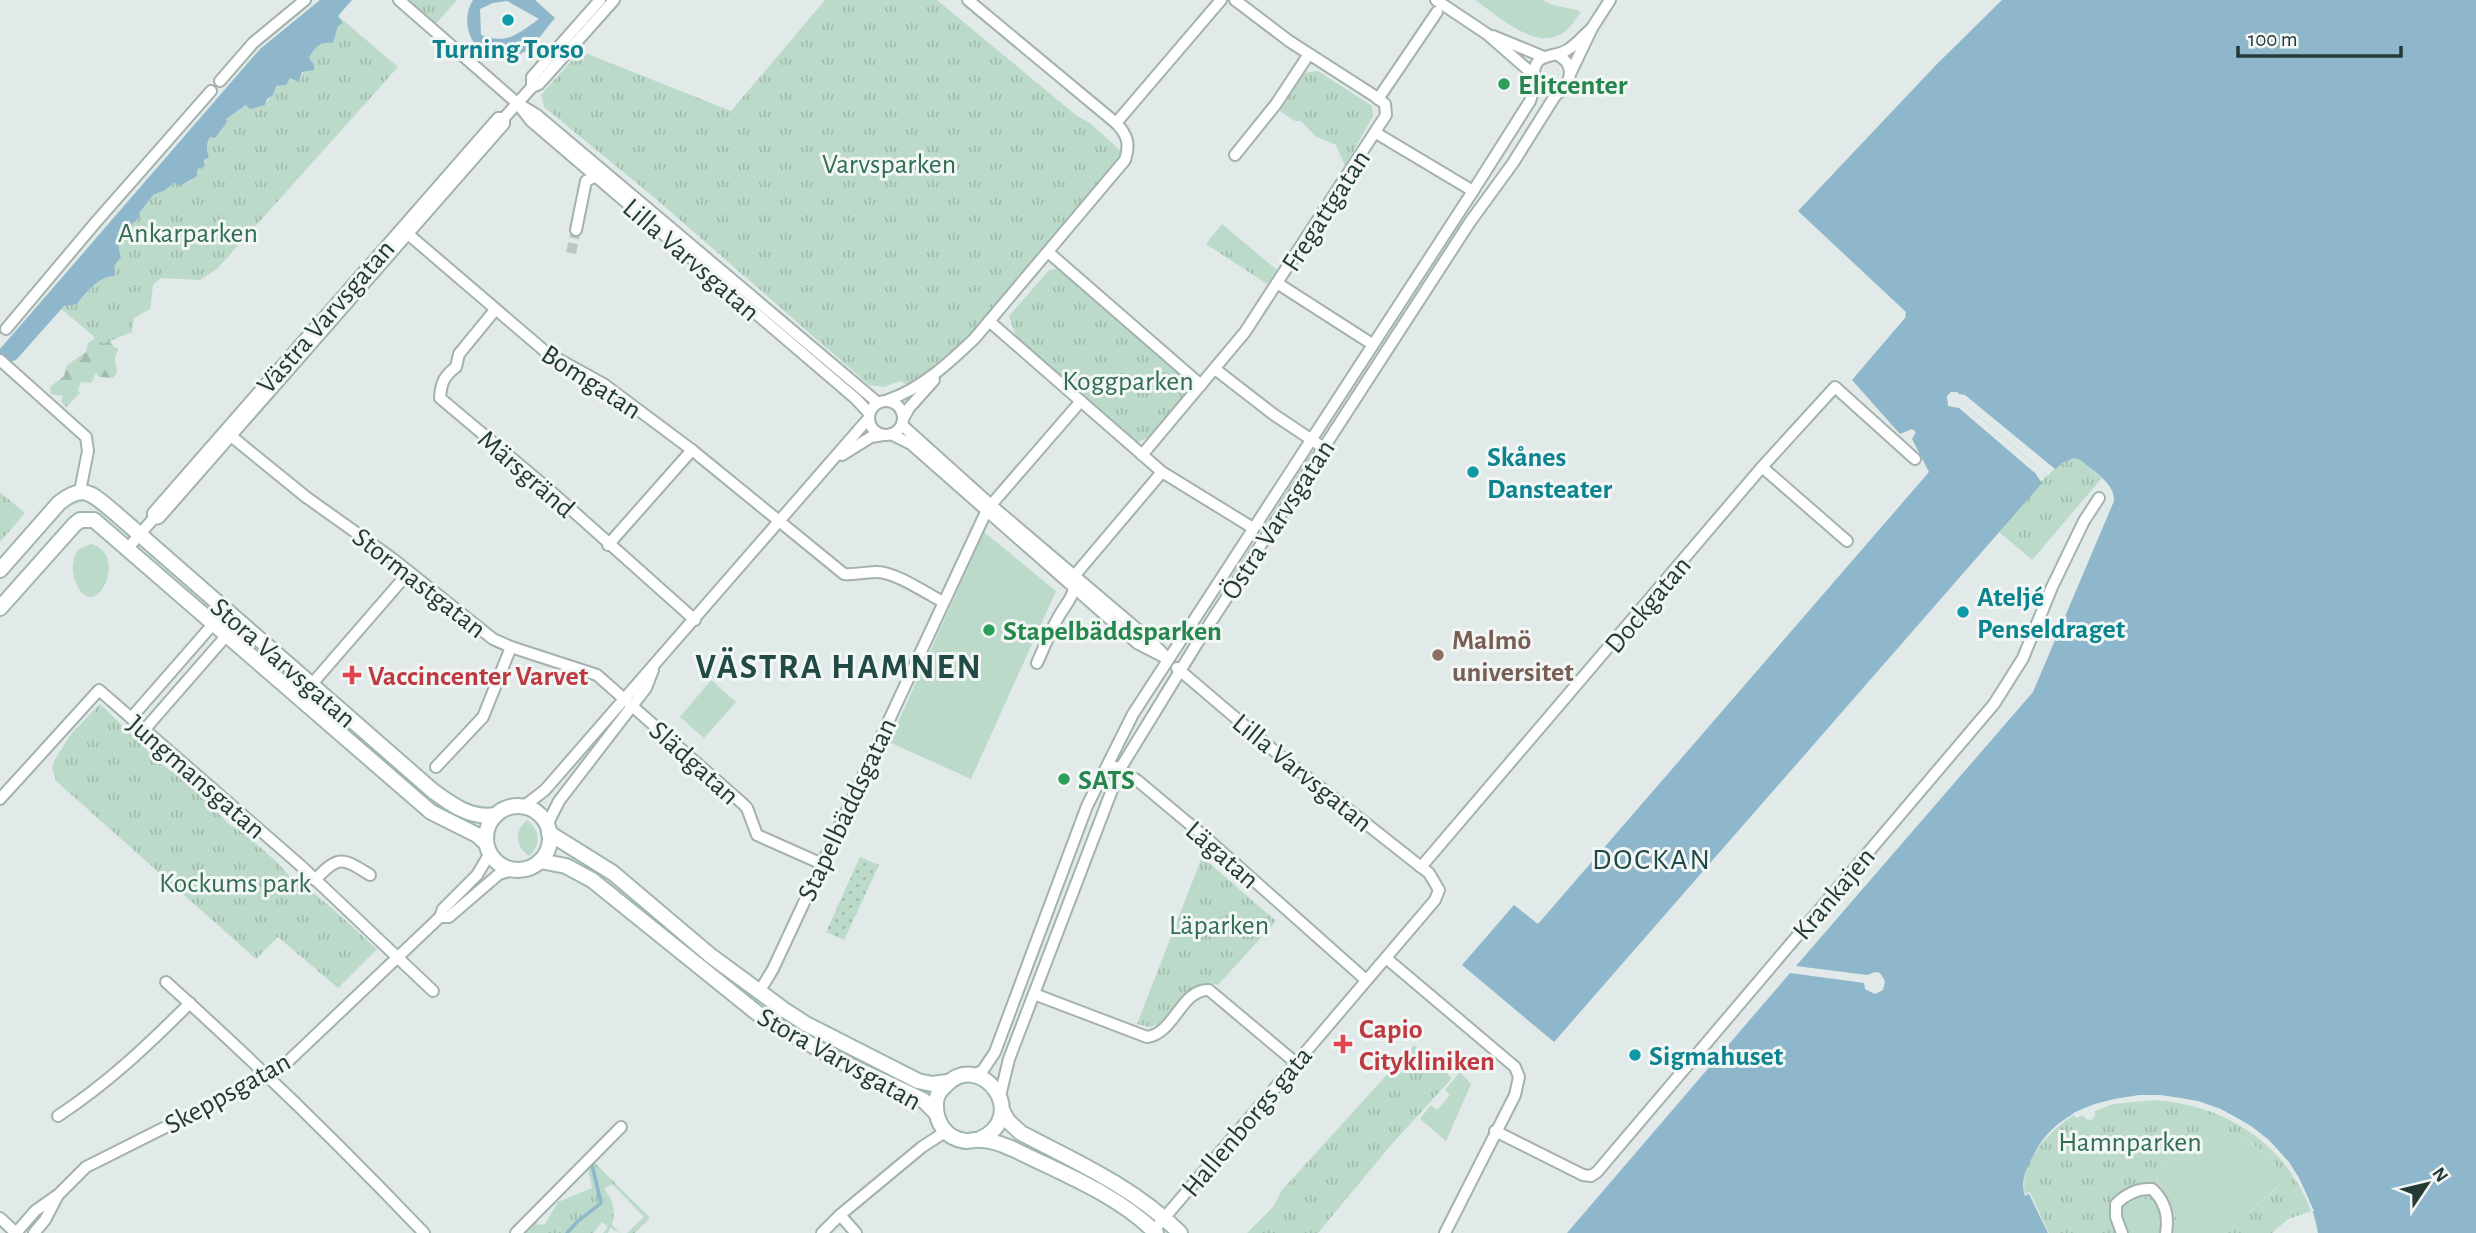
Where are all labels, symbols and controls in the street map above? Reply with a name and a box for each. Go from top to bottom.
marker: Turning Torso [500,12,516,28]
scale bar [2238,14,2401,58]
text: 100 m [2248,29,2298,50]
place label: Turning Torso [432,36,584,64]
place label: Elitcenter [1518,72,1628,100]
marker: Elitcenter [1496,76,1512,92]
street label: Fregattgatan [1277,145,1376,277]
park label: Varvsparken [822,151,956,179]
street label: Lilla Varvsgatan [617,194,764,327]
park label: Ankarparken [118,220,258,248]
street label: Västra Varvsgatan [252,235,401,400]
street label: Bomgatan [536,340,646,425]
park label: Koggparken [1062,368,1194,396]
street label: Märsgränd [472,425,579,524]
street label: Östra Varvsgatan [1215,434,1341,605]
place label: Skånes Dansteater [1487,444,1613,504]
marker: Skånes Dansteater [1465,464,1481,480]
street label: Stormastgatan [347,523,491,644]
street label: Dockgatan [1600,551,1697,659]
place label: Ateljé Penseldraget [1977,584,2126,644]
street label: Stora Varvsgatan [205,593,361,734]
marker: Ateljé Penseldraget [1955,604,1971,620]
place label: Stapelbäddsparken [1003,618,1222,646]
marker: Stapelbäddsparken [981,622,997,638]
place label: Malmö universitet [1452,627,1574,687]
district label: VÄSTRA HAMNEN [695,647,983,685]
marker: Malmö universitet [1430,647,1446,663]
place label: Vaccincenter Varvet [368,663,589,691]
marker: Vaccincenter Varvet [342,665,362,685]
street label: Lilla Varvsgatan [1227,709,1377,838]
street label: Jungmansgatan [121,710,270,845]
street label: Stapelbäddsgatan [793,714,902,906]
street label: Slädgatan [644,716,744,811]
place label: SATS [1078,767,1135,795]
marker: SATS [1056,771,1072,787]
street label: Lägatan [1180,816,1264,895]
street label: Krankajen [1788,843,1881,946]
district label: DOCKAN [1592,845,1712,875]
park label: Kockums park [159,870,311,898]
park label: Läparken [1169,912,1269,940]
street label: Stora Varvsgatan [753,1003,926,1116]
place label: Capio Citykliniken [1359,1016,1495,1076]
marker: Capio Citykliniken [1333,1034,1353,1054]
street label: Hallenborgs gata [1177,1042,1318,1203]
place label: Sigmahuset [1649,1043,1784,1071]
marker: Sigmahuset [1627,1047,1643,1063]
street label: Skeppsgatan [160,1048,296,1140]
park label: Hamnparken [2058,1129,2202,1157]
north arrow [2392,1149,2462,1219]
text: N [2428,1164,2451,1186]

